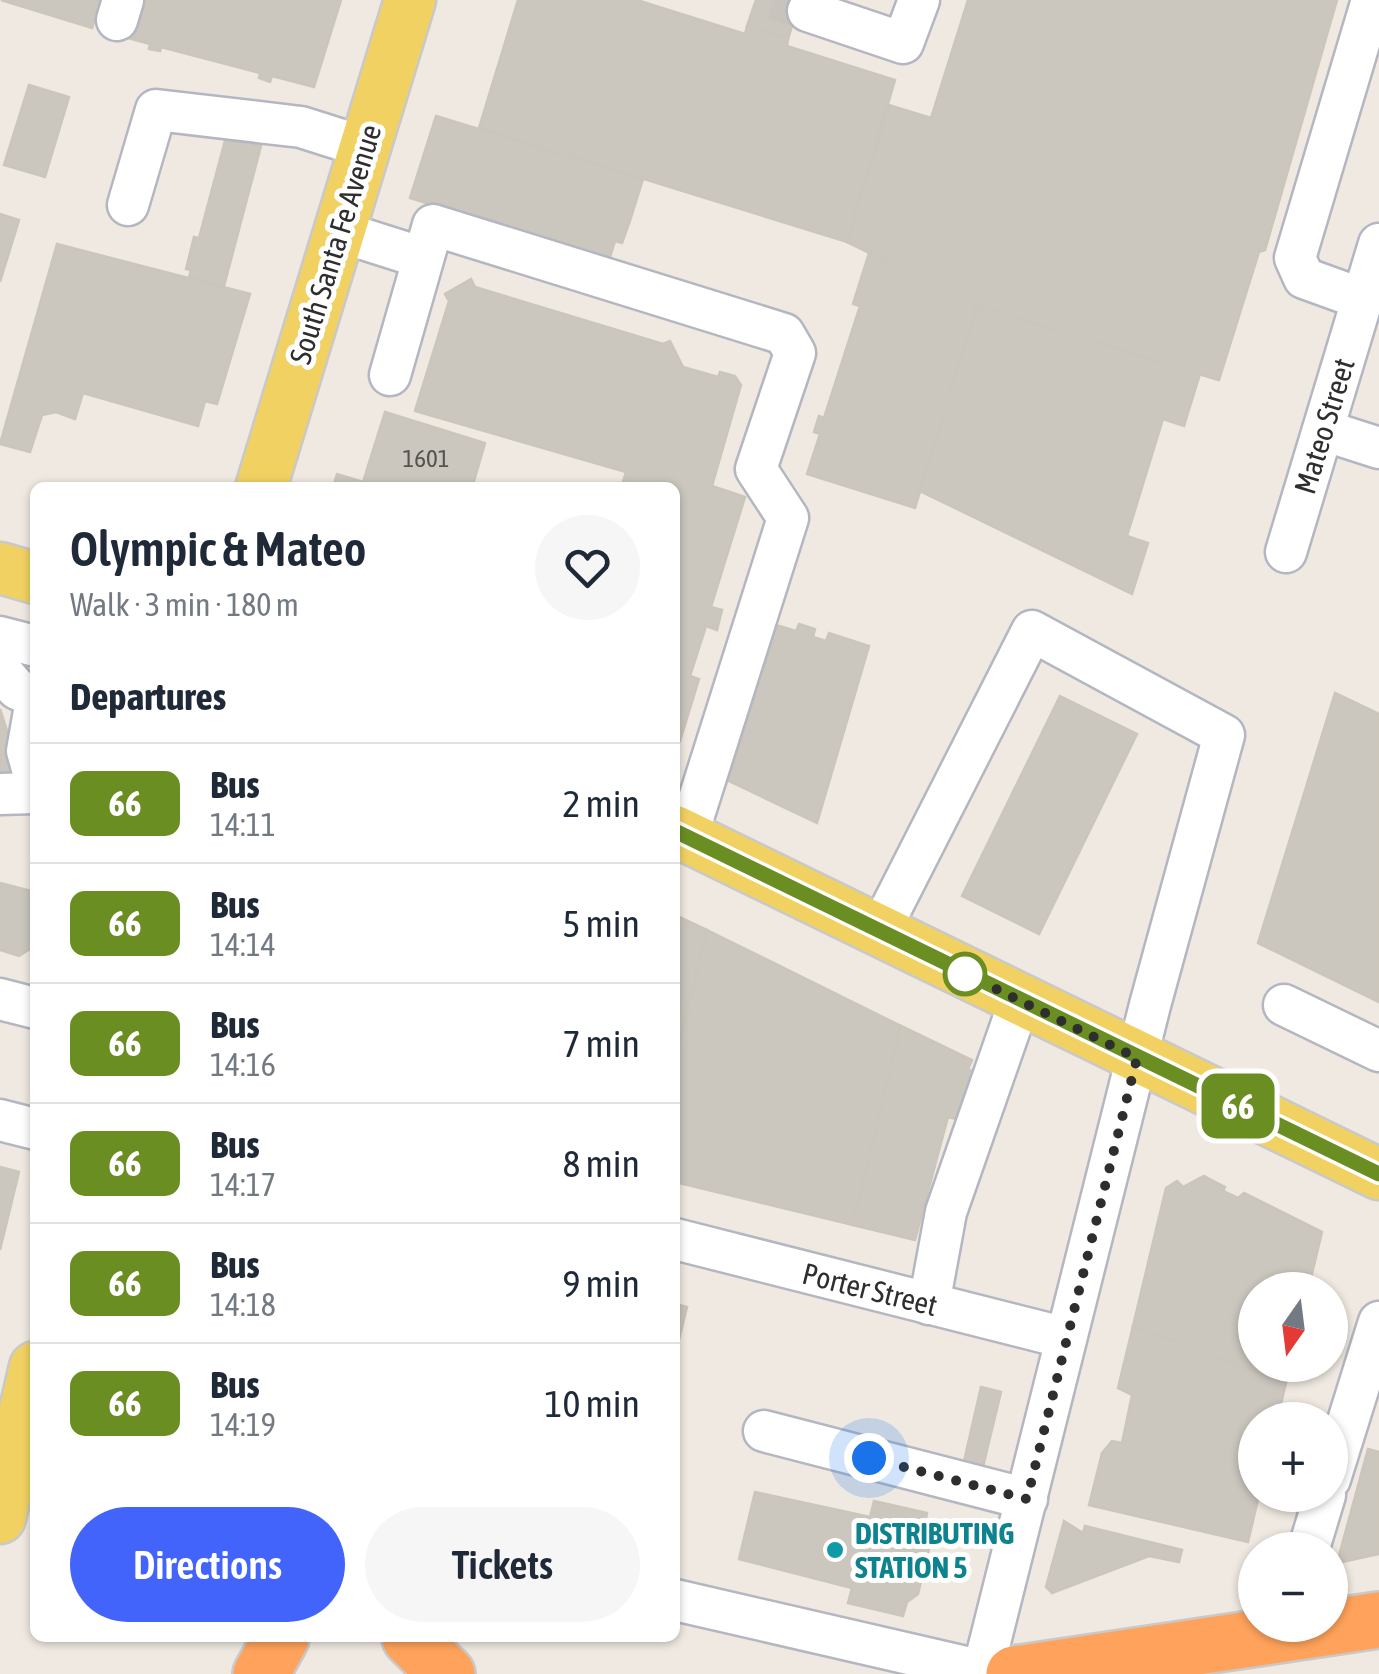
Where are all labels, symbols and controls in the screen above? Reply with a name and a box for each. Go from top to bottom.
street label: South Santa Fe Avenue [282,120,388,368]
street label: Mateo Street [1287,354,1361,498]
house number: 1601 [402,444,450,472]
button: heart [535,515,640,620]
text: Olympic & Mateo [70,521,366,576]
text: Walk · 3 min · 180 m [70,586,299,623]
text: Departures [70,675,226,718]
text: Bus [210,763,260,806]
text: 2 min [562,782,640,825]
text: 66 [109,783,141,823]
text: 14:11 [210,806,276,843]
text: Bus [210,883,260,926]
text: 5 min [562,902,640,945]
text: 66 [109,903,141,943]
text: 14:14 [210,926,276,963]
unlabelled marker [944,953,986,995]
text: Bus [210,1003,260,1046]
text: 7 min [562,1022,640,1065]
text: 66 [109,1023,141,1063]
text: 14:16 [210,1046,276,1083]
line badge: 66 [1193,1074,1283,1138]
text: 66 [1222,1086,1254,1126]
text: Bus [210,1123,260,1166]
text: 8 min [562,1142,640,1185]
text: 66 [109,1143,141,1183]
text: 14:17 [210,1166,276,1203]
text: Bus [210,1243,260,1286]
street label: Porter Street [799,1256,941,1322]
text: 9 min [562,1262,640,1305]
text: 66 [109,1263,141,1303]
north arrow [1238,1272,1348,1382]
map controls [1238,1272,1348,1642]
text: 14:18 [210,1286,276,1323]
text: Bus [210,1363,260,1406]
text: 10 min [545,1382,640,1425]
text: 66 [109,1383,141,1423]
button: + [1238,1402,1348,1512]
text: 14:19 [210,1406,276,1443]
your location [844,1433,894,1483]
button: Directions [70,1507,345,1622]
button: Tickets [365,1507,640,1622]
place label: DISTRIBUTING STATION 5 [855,1516,1014,1584]
button: − [1238,1532,1348,1642]
marker: DISTRIBUTING STATION 5 [824,1539,846,1561]

